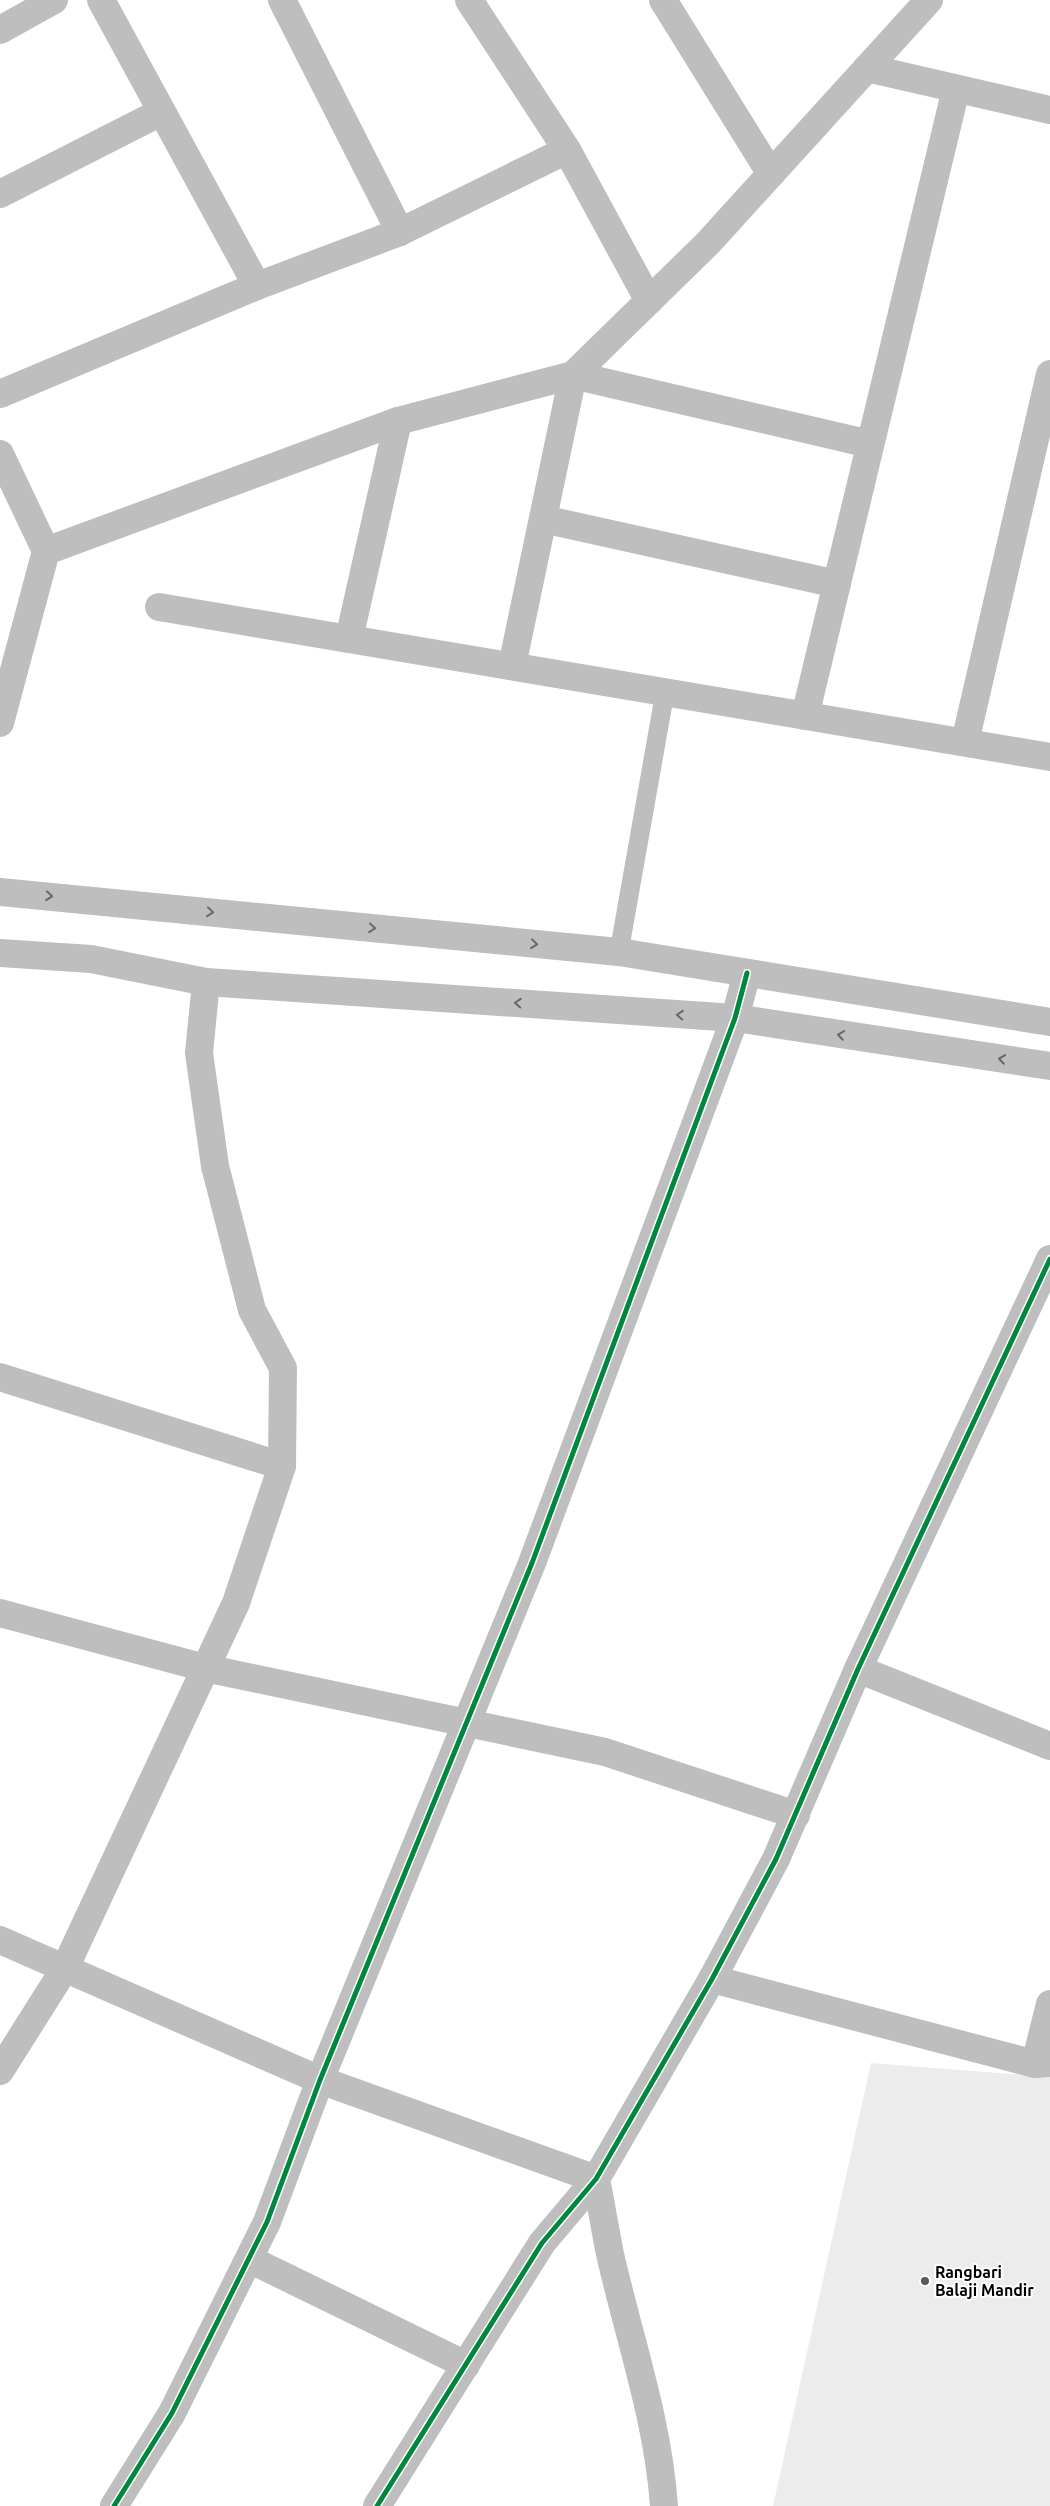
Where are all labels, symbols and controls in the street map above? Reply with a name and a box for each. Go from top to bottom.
one-way arrow [45,891,53,902]
one-way arrow [207,906,215,917]
one-way arrow [368,922,376,933]
one-way arrow [530,938,538,949]
one-way arrow [514,998,522,1009]
one-way arrow [676,1009,684,1020]
one-way arrow [837,1030,846,1040]
one-way arrow [997,1054,1005,1065]
place label: Rangbari Balaji Mandir [935,2263,1034,2299]
marker: Rangbari Balaji Mandir [919,2275,931,2287]

